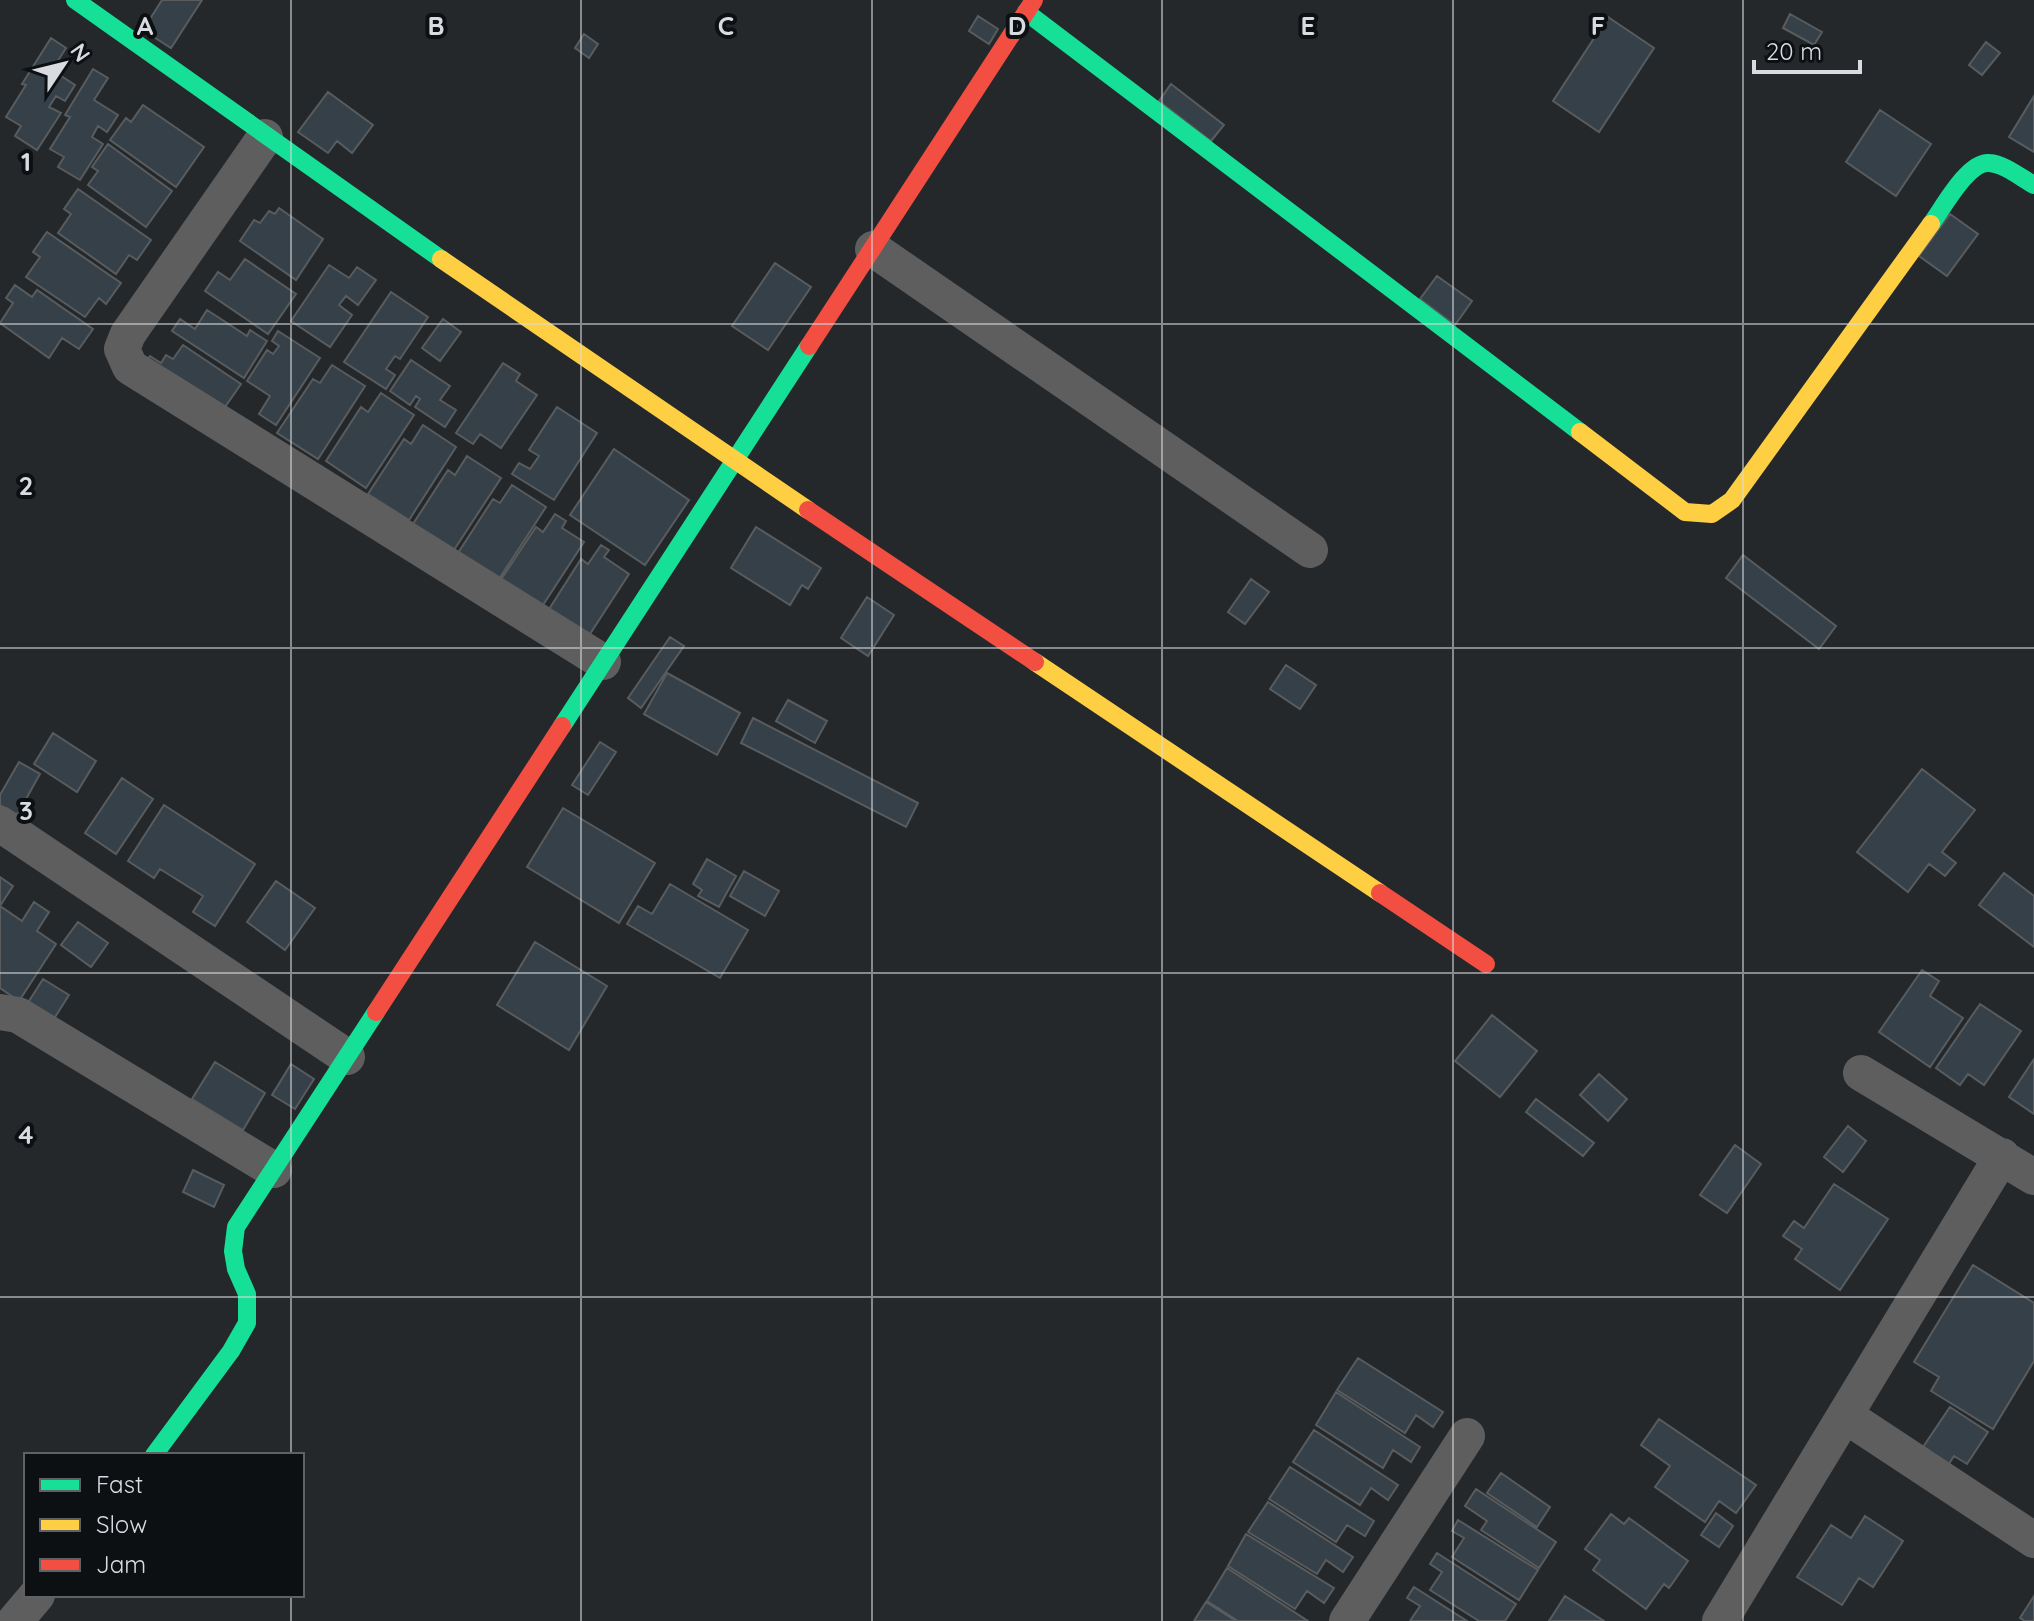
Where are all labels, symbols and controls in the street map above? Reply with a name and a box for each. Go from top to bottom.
text: A [137,9,154,42]
text: B [427,9,445,42]
text: C [718,9,734,42]
text: D [1008,9,1026,42]
text: E [1301,9,1315,42]
text: F [1591,9,1605,42]
north arrow [24,24,104,104]
scale bar [1754,24,1860,74]
text: 20 m [1766,36,1822,66]
text: N [64,38,96,67]
text: 1 [21,145,31,178]
text: 2 [19,469,33,502]
text: 3 [19,794,33,827]
text: 4 [18,1118,34,1151]
legend [24,1453,304,1597]
text: Fast [96,1469,143,1499]
text: Slow [96,1509,147,1539]
text: Jam [96,1549,146,1579]

